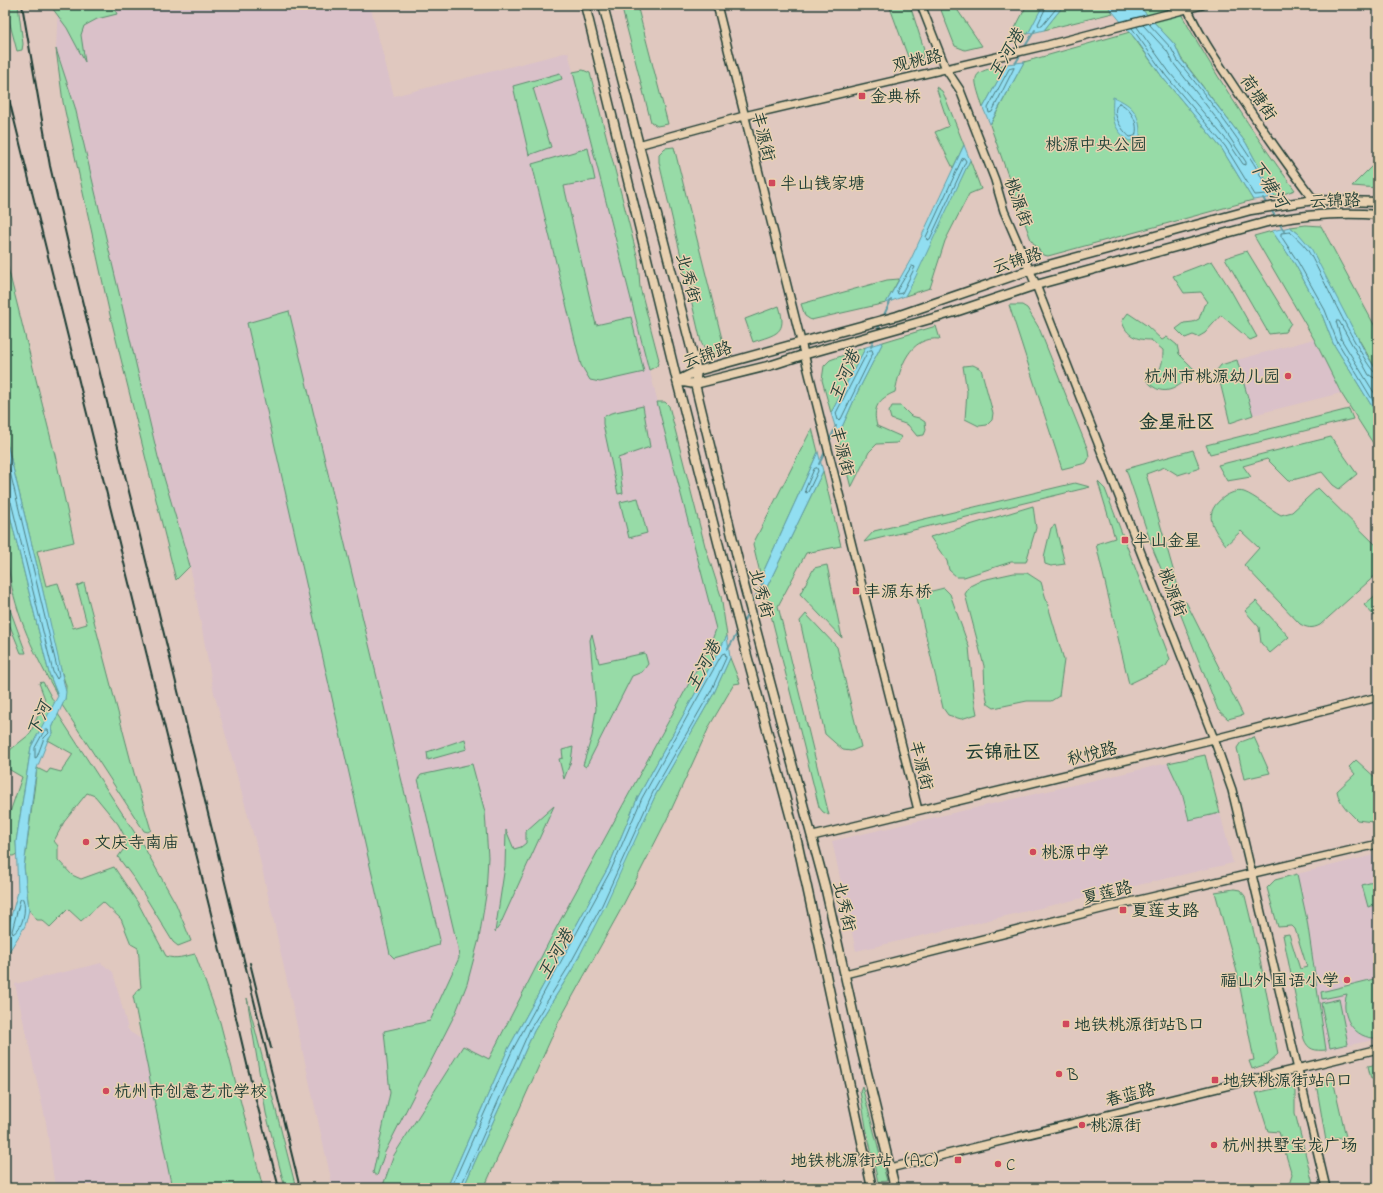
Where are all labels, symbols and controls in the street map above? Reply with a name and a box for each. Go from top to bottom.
water label: 王河港 [983,23,1033,85]
street label: 观桃路 [890,44,945,79]
street label: 荷塘街 [1233,70,1282,126]
place label: 金典桥 [870,85,921,110]
marker: 金典桥 [857,91,867,101]
street label: 丰源街 [744,109,781,164]
park label: 桃源中央公园 [1045,133,1147,158]
water label: 下塘河 [1241,155,1295,217]
place label: 半山钱家塘 [780,172,865,197]
street label: 桃源街 [997,174,1038,231]
marker: 半山钱家塘 [767,178,777,188]
street label: 云锦路 [1309,188,1361,215]
street label: 云锦路 [989,242,1046,281]
street label: 北秀街 [669,251,706,306]
street label: 云锦路 [679,335,736,376]
water label: 王河港 [823,345,869,407]
place label: 杭州市桃源幼儿园 [1144,365,1280,390]
marker: 杭州市桃源幼儿园 [1283,371,1293,381]
district label: 金星社区 [1139,410,1215,437]
street label: 丰源街 [823,424,860,479]
place label: 半山金星 [1133,529,1201,554]
marker: 半山金星 [1120,535,1130,545]
street label: 桃源街 [1151,564,1192,621]
street label: 北秀街 [742,566,779,621]
place label: 丰源东桥 [864,580,932,605]
marker: 丰源东桥 [851,586,861,596]
water label: 王河港 [681,635,730,697]
water label: 下河 [22,695,61,741]
street label: 秋悦路 [1065,736,1120,773]
street label: 丰源街 [902,738,939,793]
district label: 云锦社区 [965,740,1041,767]
place label: 文庆寺南庙 [94,831,179,856]
marker: 文庆寺南庙 [81,837,91,847]
place label: 桃源中学 [1041,841,1109,866]
marker: 桃源中学 [1028,847,1038,857]
street label: 夏莲路 [1080,875,1135,912]
street label: 北秀街 [826,879,861,934]
place label: 夏莲支路 [1131,899,1199,924]
marker: 夏莲支路 [1118,905,1128,915]
water label: 王河港 [532,923,582,985]
place label: 福山外国语小学 [1220,969,1339,994]
marker: 福山外国语小学 [1342,975,1352,985]
place label: 地铁桃源街站B口 [1074,1013,1204,1038]
marker: 地铁桃源街站B口 [1061,1019,1071,1029]
place label: B [1066,1063,1078,1088]
marker: B [1054,1069,1064,1079]
place label: 地铁桃源街站A口 [1223,1069,1352,1094]
marker: 地铁桃源街站A口 [1210,1075,1220,1085]
street label: 春蓝路 [1103,1077,1158,1114]
place label: 杭州市创意艺术学校 [114,1080,267,1105]
marker: 杭州市创意艺术学校 [101,1086,111,1096]
place label: 桃源街 [1090,1114,1141,1139]
marker: 桃源街 [1077,1120,1087,1130]
place label: 杭州拱墅宝龙广场 [1222,1134,1358,1159]
marker: 杭州拱墅宝龙广场 [1209,1140,1219,1150]
place label: 地铁桃源街站（A·C） [791,1149,950,1174]
place label: C [1006,1153,1015,1178]
marker: 地铁桃源街站（A·C） [953,1155,963,1165]
marker: C [993,1159,1003,1169]

